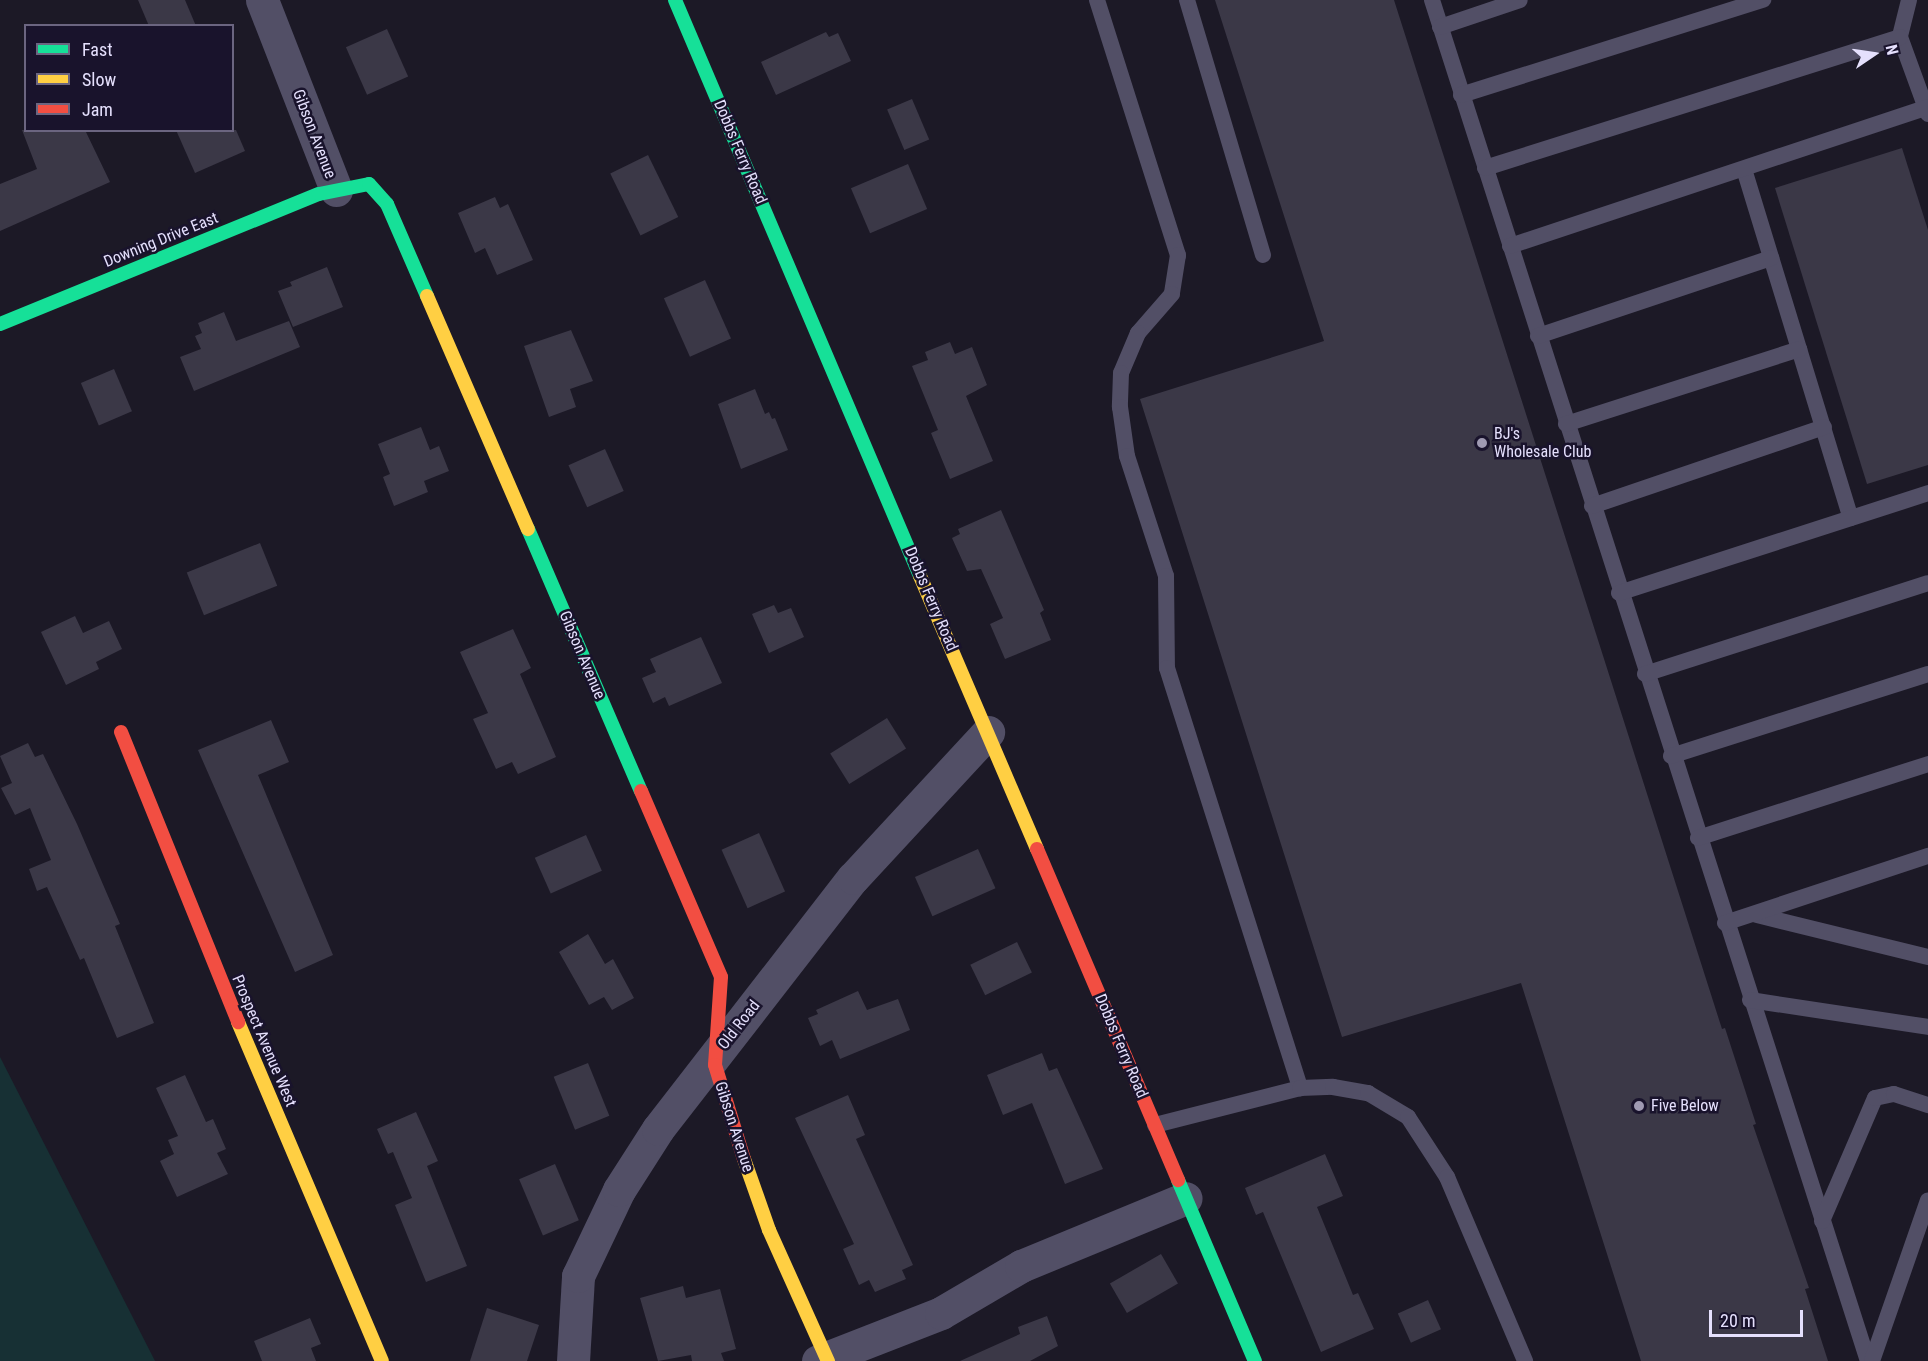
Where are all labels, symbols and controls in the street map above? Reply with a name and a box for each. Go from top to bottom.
legend [24,24,234,132]
north arrow [1844,24,1904,84]
text: Fast [82,39,113,60]
text: N [1882,43,1902,57]
text: Slow [82,69,116,90]
street label: Gibson Avenue [288,87,340,181]
street label: Dobbs Ferry Road [709,97,771,207]
text: Jam [82,99,113,120]
street label: Downing Drive East [101,208,221,272]
place label: BJ's Wholesale Club [1494,424,1591,462]
marker: BJ's Wholesale Club [1475,436,1489,450]
street label: Dobbs Ferry Road [900,544,962,654]
street label: Gibson Avenue [555,608,609,702]
street label: Prospect Avenue West [228,972,300,1110]
street label: Dobbs Ferry Road [1090,991,1152,1101]
street label: Old Road [714,997,764,1053]
street label: Gibson Avenue [710,1079,758,1175]
place label: Five Below [1651,1096,1719,1116]
marker: Five Below [1632,1099,1646,1113]
scale bar [1712,1298,1806,1336]
text: 20 m [1720,1310,1755,1331]

